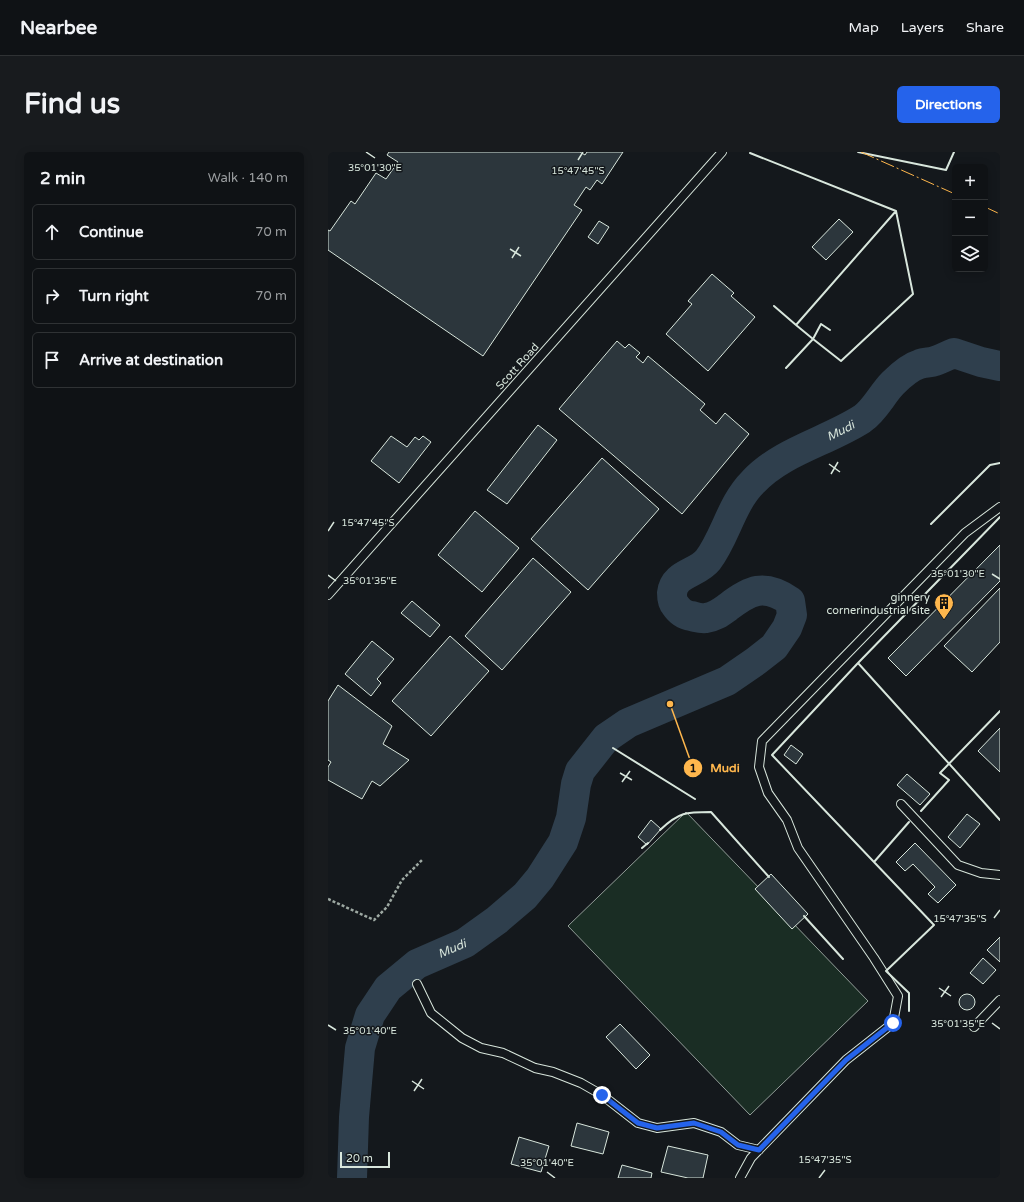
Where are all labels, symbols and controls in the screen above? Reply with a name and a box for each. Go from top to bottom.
text: Nearbee [20,17,97,39]
text: Map [849,19,879,36]
text: Layers [901,19,944,36]
text: Share [966,19,1004,36]
button: Directions [897,86,1000,123]
text: Find us [24,87,120,121]
text: 35°01'30"E [348,162,402,174]
map controls [952,164,988,272]
button: + [952,164,988,200]
text: 15°47'45"S [551,165,605,177]
text: 2 min [40,168,85,189]
text: Walk · 140 m [208,170,288,186]
button: − [952,200,988,236]
icon: ahead [41,221,63,243]
text: Continue [79,223,143,241]
text: 70 m [255,224,287,240]
button: layers [952,236,988,272]
icon: right [41,285,63,307]
text: Turn right [79,287,149,305]
text: 70 m [255,288,287,304]
street label: Scott Road [493,340,542,392]
icon: arrive [41,349,63,371]
text: Arrive at destination [79,351,223,369]
water label: Mudi [824,417,859,444]
text: 15°47'45"S [341,517,395,529]
text: 35°01'30"E [931,568,985,580]
text: 35°01'35"E [343,575,397,587]
place label: ginnery cornerindustrial site [827,591,930,617]
building icon: ginnery cornerindustrial site [933,592,955,620]
callout: Mudi [683,756,748,780]
text: 1 [689,761,697,775]
text: Mudi [710,761,740,775]
text: 15°47'35"S [933,913,987,925]
water label: Mudi [436,936,470,961]
route start [884,1014,902,1032]
text: 35°01'35"E [931,1018,985,1030]
text: 35°01'40"E [343,1025,397,1037]
route end [593,1086,611,1104]
scale bar [340,1150,390,1169]
text: 20 m [346,1152,373,1165]
text: 15°47'35"S [798,1154,852,1166]
text: 35°01'40"E [520,1157,574,1169]

